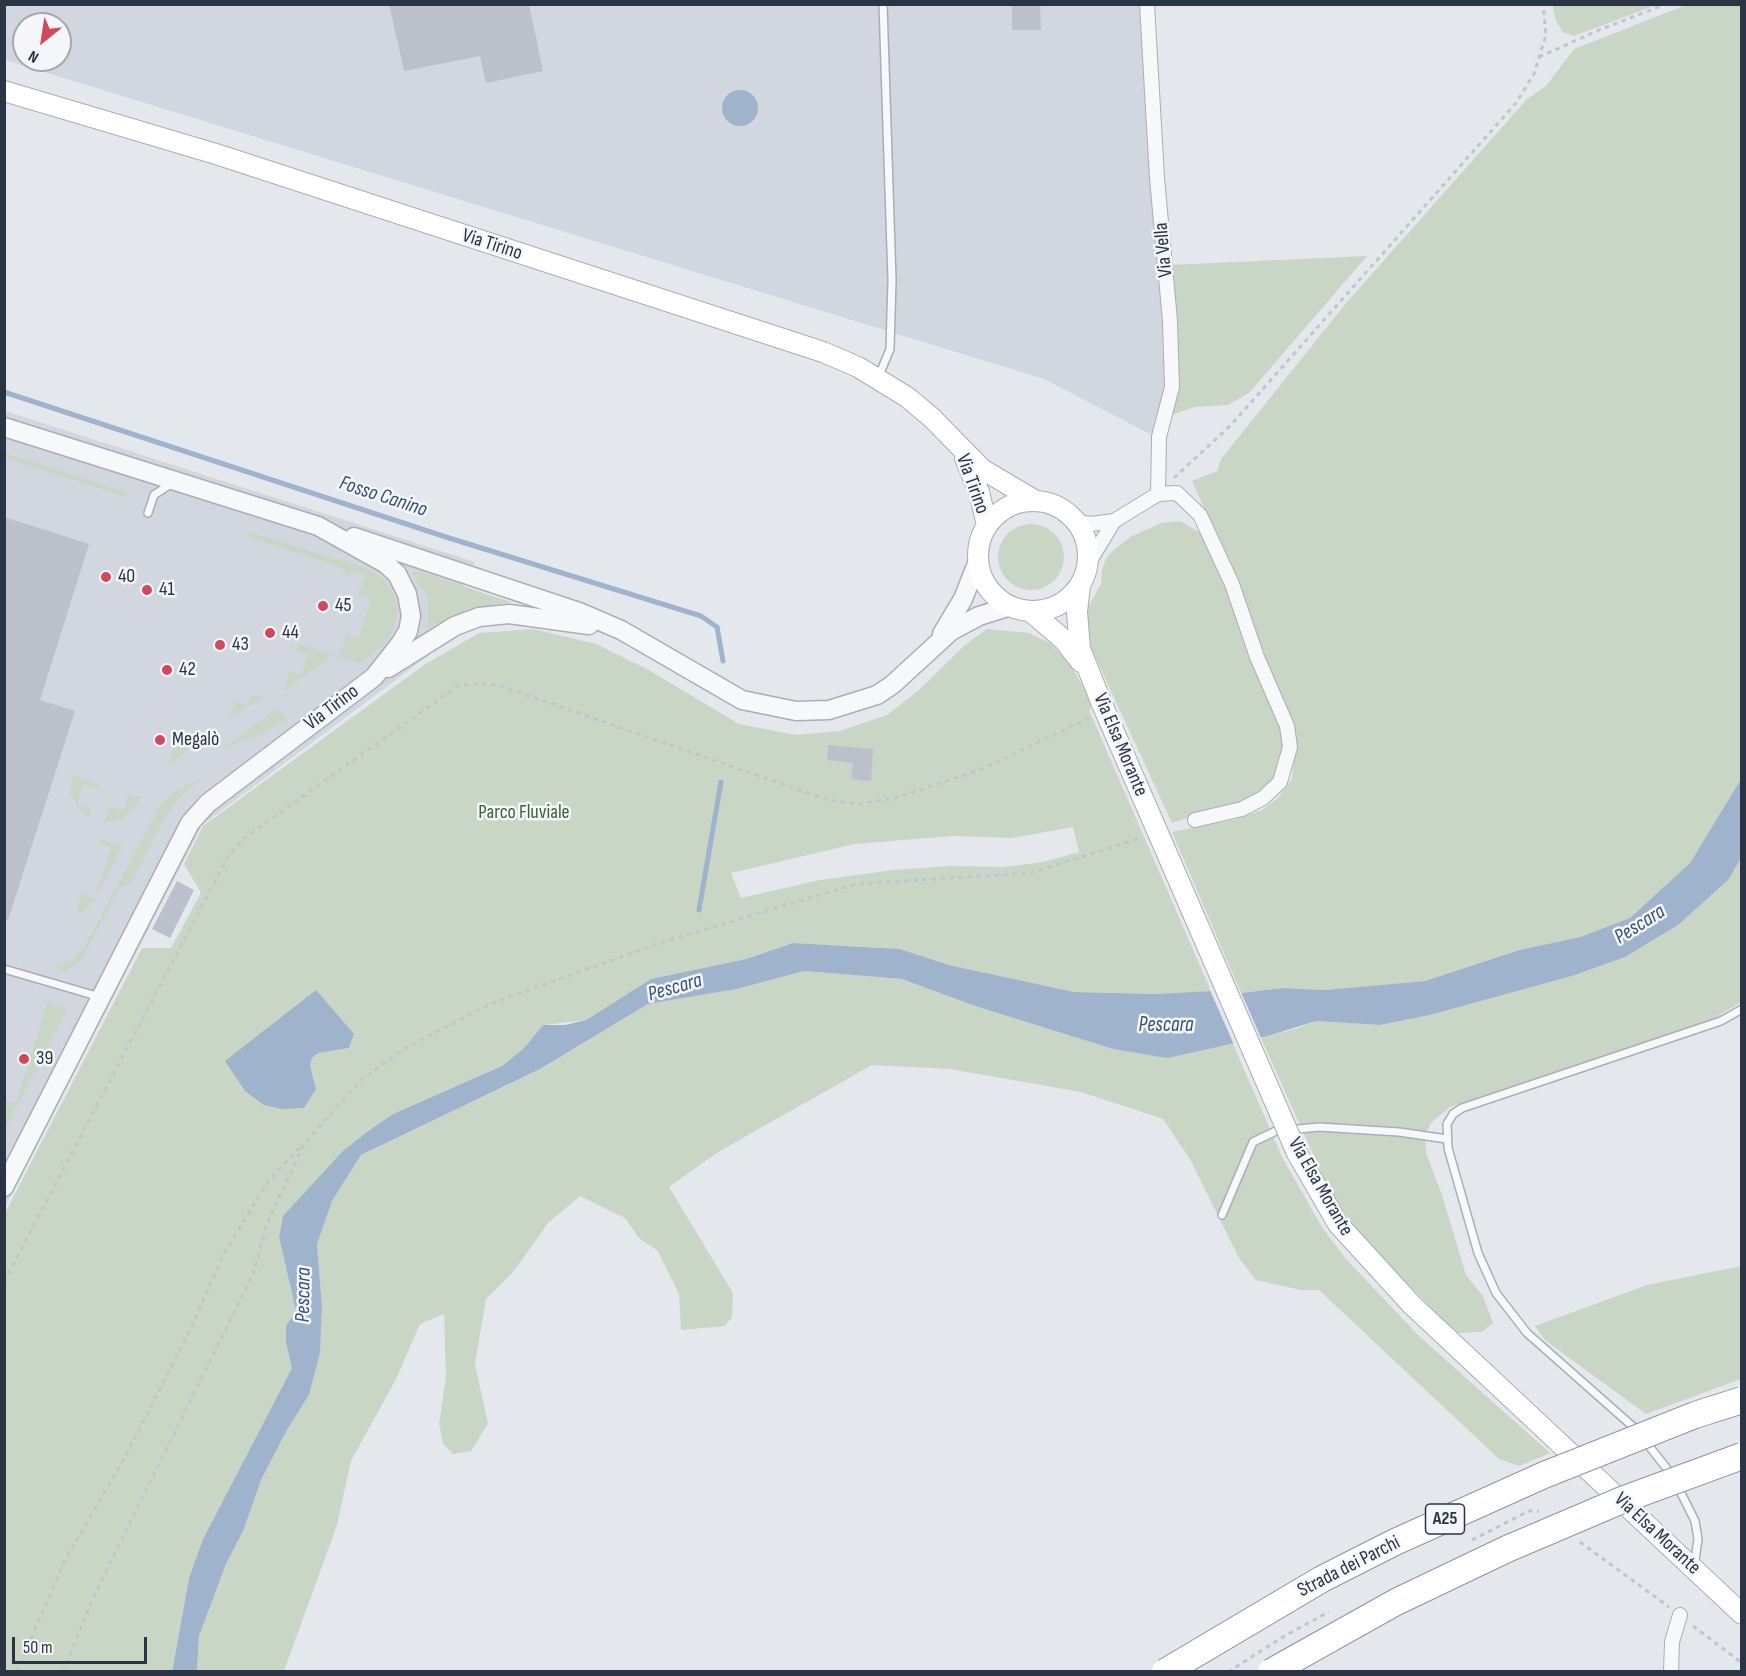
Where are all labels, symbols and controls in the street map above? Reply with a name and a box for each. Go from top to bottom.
north arrow [12,12,72,72]
text: N [25,46,42,67]
street label: Via Vella [1150,221,1178,279]
street label: Via Tirino [459,224,525,266]
street label: Via Tirino [950,451,994,517]
water label: Fosso Canino [336,471,430,523]
place label: 40 [118,565,135,589]
marker: 40 [99,570,113,584]
place label: 41 [159,578,174,602]
marker: 41 [140,583,154,597]
place label: 45 [335,594,351,618]
marker: 45 [316,599,330,613]
place label: 44 [282,621,299,645]
marker: 44 [263,626,277,640]
place label: 43 [232,633,249,657]
marker: 43 [213,638,227,652]
place label: 42 [179,658,196,682]
marker: 42 [160,663,174,677]
street label: Via Tirino [300,680,364,736]
street label: Via Elsa Morante [1088,690,1152,800]
place label: Megalò [172,728,219,752]
marker: Megalò [153,733,167,747]
park label: Parco Fluviale [478,801,570,825]
water label: Pescara [1610,900,1670,950]
water label: Pescara [645,968,705,1008]
water label: Pescara [1138,1013,1194,1039]
place label: 39 [36,1047,53,1071]
marker: 39 [17,1052,31,1066]
street label: Via Elsa Morante [1282,1134,1358,1240]
water label: Pescara [291,1267,317,1323]
street label: Via Elsa Morante [1609,1488,1705,1580]
road number: A25 [1426,1504,1464,1534]
street label: Strada dei Parchi [1294,1531,1404,1603]
scale bar [15,1625,150,1663]
text: 50 m [23,1637,53,1658]

